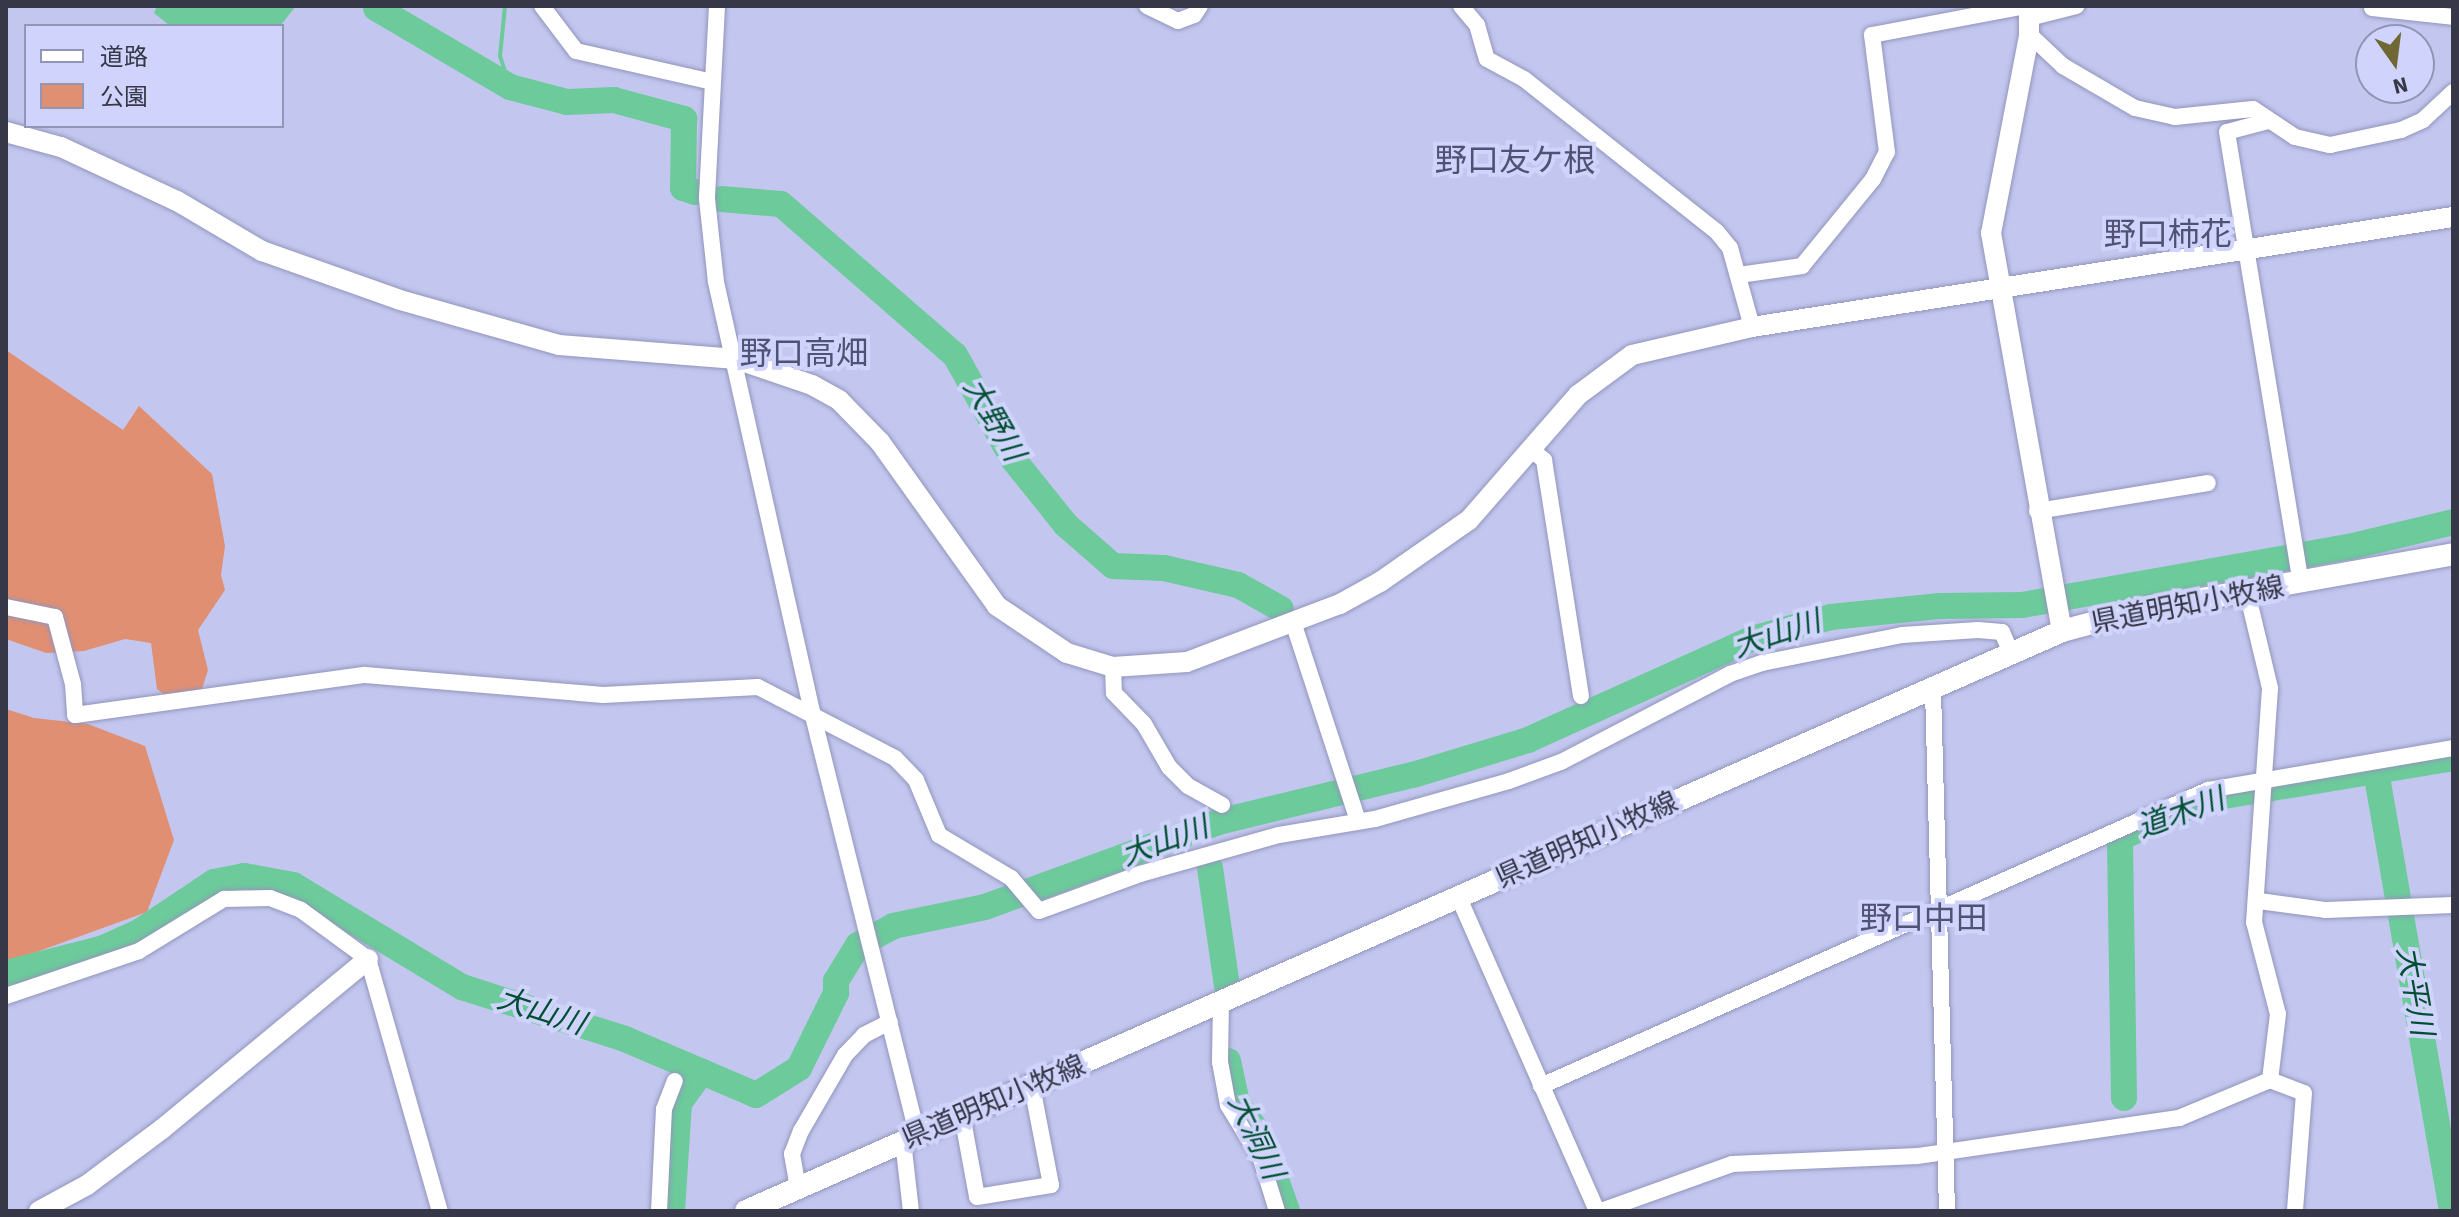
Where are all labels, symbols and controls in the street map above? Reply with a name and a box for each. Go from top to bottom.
legend [24,24,284,128]
north arrow [2355,24,2435,104]
text: 道路 [100,40,148,75]
text: N [2389,68,2411,103]
text: 公園 [100,80,148,115]
district label: 野口友ケ根 [1435,142,1595,180]
district label: 野口柿花 [2104,216,2232,254]
district label: 野口高畑 [740,335,868,373]
water label: 大野川 [955,372,1031,468]
street label: 県道明知小牧線 [2089,570,2287,640]
water label: 大山川 [1729,604,1825,666]
water label: 道木川 [2133,782,2229,846]
street label: 県道明知小牧線 [1491,785,1683,895]
water label: 大山川 [1117,810,1213,874]
district label: 野口中田 [1860,900,1988,938]
water label: 大平川 [2388,944,2440,1038]
water label: 大山川 [493,981,589,1043]
street label: 県道明知小牧線 [897,1048,1091,1156]
water label: 大洞川 [1220,1089,1290,1185]

